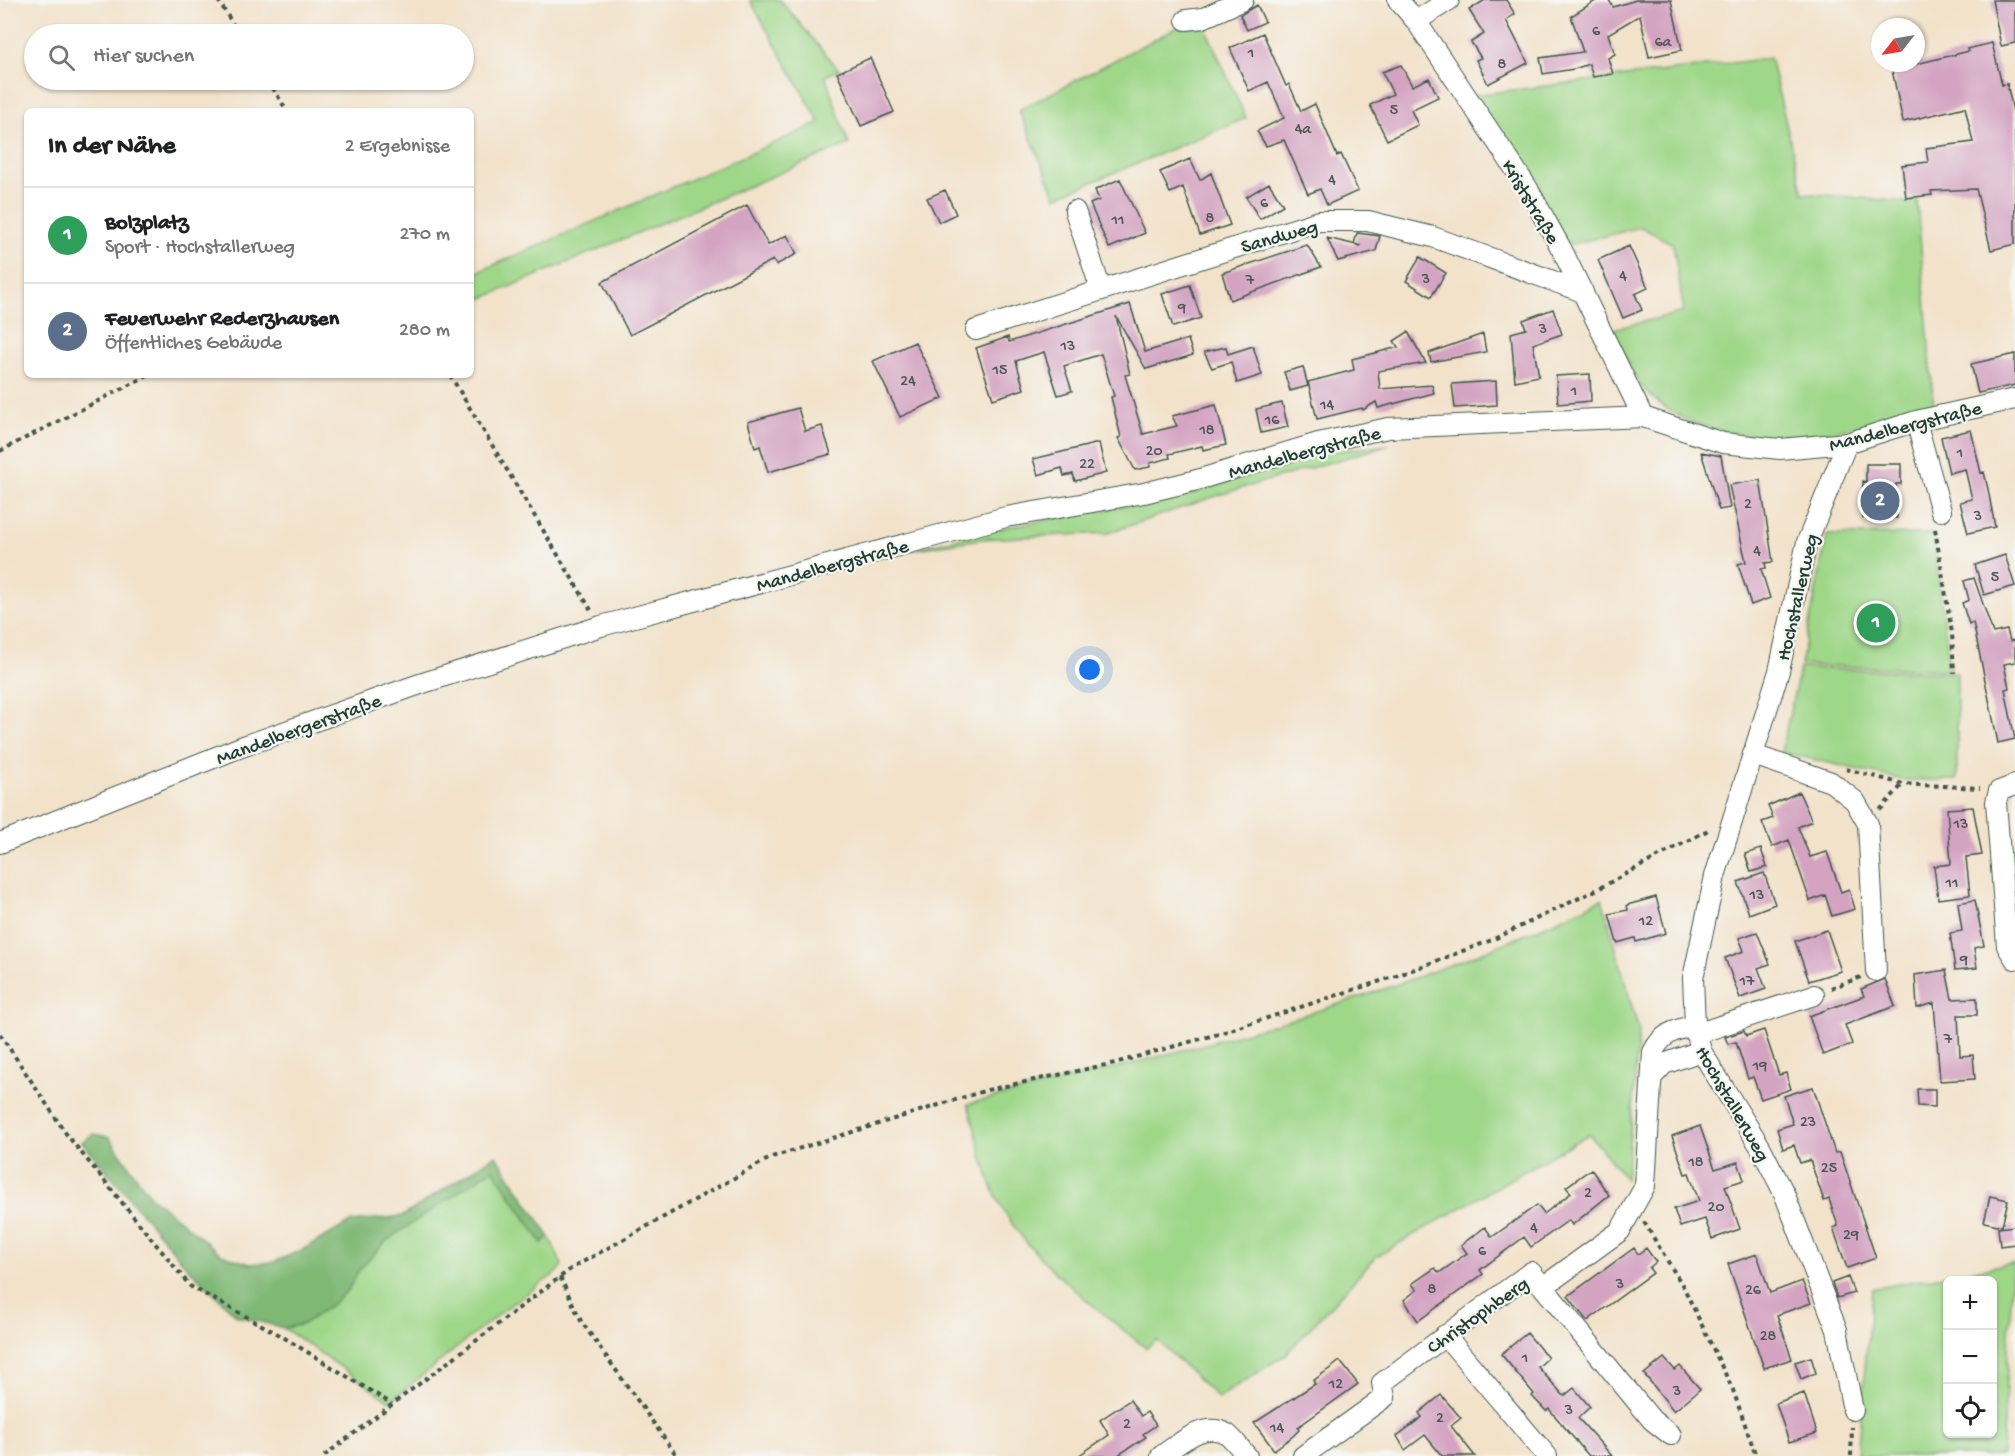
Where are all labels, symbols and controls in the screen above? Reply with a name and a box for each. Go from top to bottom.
north arrow [1871,18,1925,72]
house number: 6 [1592,23,1601,42]
search box [24,24,474,90]
house number: 6a [1655,34,1673,53]
icon: search [45,41,78,74]
text: Hier suchen [93,44,194,70]
house number: 1 [1247,45,1254,64]
house number: 8 [1498,56,1507,75]
house number: 5 [1390,102,1398,121]
house number: 4a [1295,121,1312,140]
text: In der Nähe [48,132,176,163]
text: 2 Ergebnisse [345,136,450,159]
street label: Kriststraße [1495,157,1563,250]
house number: 4 [1328,172,1336,191]
house number: 6 [1260,195,1269,214]
house number: 8 [1206,210,1215,229]
text: Bolzplatz [105,211,189,237]
house number: 11 [1111,212,1124,231]
street label: Sandweg [1239,216,1321,260]
text: 1 [63,224,72,247]
text: 270 m [400,224,450,247]
text: Sport · Hochstallerweg [105,237,295,260]
house number: 4 [1619,268,1627,287]
house number: 3 [1421,271,1430,290]
house number: 7 [1245,272,1255,291]
house number: 9 [1177,300,1186,319]
text: Feuerwehr Rederzhausen [105,307,339,333]
text: 2 [63,320,72,343]
text: 280 m [399,320,450,343]
house number: 3 [1538,321,1547,340]
text: Öffentliches Gebäude [105,333,282,356]
house number: 13 [1060,338,1075,357]
house number: 15 [992,362,1007,381]
house number: 24 [900,373,916,392]
house number: 1 [1570,383,1577,402]
house number: 14 [1319,397,1334,416]
street label: Mandelbergstraße [1827,398,1985,458]
house number: 16 [1264,412,1280,431]
house number: 18 [1198,422,1215,441]
street label: Mandelbergstraße [1226,423,1384,486]
house number: 20 [1146,443,1162,462]
house number: 1 [1956,445,1963,464]
house number: 22 [1079,456,1095,475]
pin: 2 [1860,478,1900,524]
house number: 2 [1744,496,1752,515]
house number: 3 [1973,508,1982,527]
street label: Hochstallerweg [1774,532,1825,663]
street label: Mandelbergstraße [754,536,912,599]
house number: 4 [1753,543,1761,562]
house number: 5 [1991,569,1999,588]
pin: 1 [1856,600,1896,646]
your location [1075,655,1104,684]
street label: Mandelbergerstraße [214,691,385,772]
house number: 13 [1953,816,1968,835]
house number: 11 [1945,875,1958,894]
house number: 13 [1749,887,1764,906]
house number: 12 [1638,913,1653,932]
house number: 9 [1959,952,1968,971]
house number: 17 [1739,973,1755,992]
house number: 7 [1943,1031,1953,1050]
street label: Hochstallerweg [1689,1043,1773,1167]
house number: 19 [1752,1058,1767,1077]
house number: 23 [1800,1114,1816,1133]
house number: 18 [1687,1154,1704,1173]
house number: 25 [1821,1160,1837,1179]
house number: 2 [1584,1185,1592,1204]
house number: 20 [1708,1199,1724,1218]
house number: 4 [1530,1220,1538,1239]
house number: 29 [1843,1227,1859,1246]
house number: 6 [1478,1243,1487,1262]
street label: Christophberg [1424,1273,1534,1360]
house number: 3 [1615,1276,1624,1295]
map controls [1943,1276,1997,1438]
button: + [1943,1276,1997,1330]
house number: 8 [1428,1281,1437,1300]
house number: 26 [1745,1282,1762,1301]
house number: 28 [1760,1328,1777,1347]
button: − [1943,1330,1997,1384]
house number: 1 [1521,1350,1528,1369]
house number: 12 [1328,1376,1343,1395]
house number: 3 [1672,1383,1681,1402]
button: locate [1943,1384,1997,1438]
house number: 3 [1564,1402,1573,1421]
house number: 2 [1436,1410,1444,1429]
house number: 2 [1123,1416,1131,1435]
house number: 14 [1269,1420,1284,1439]

